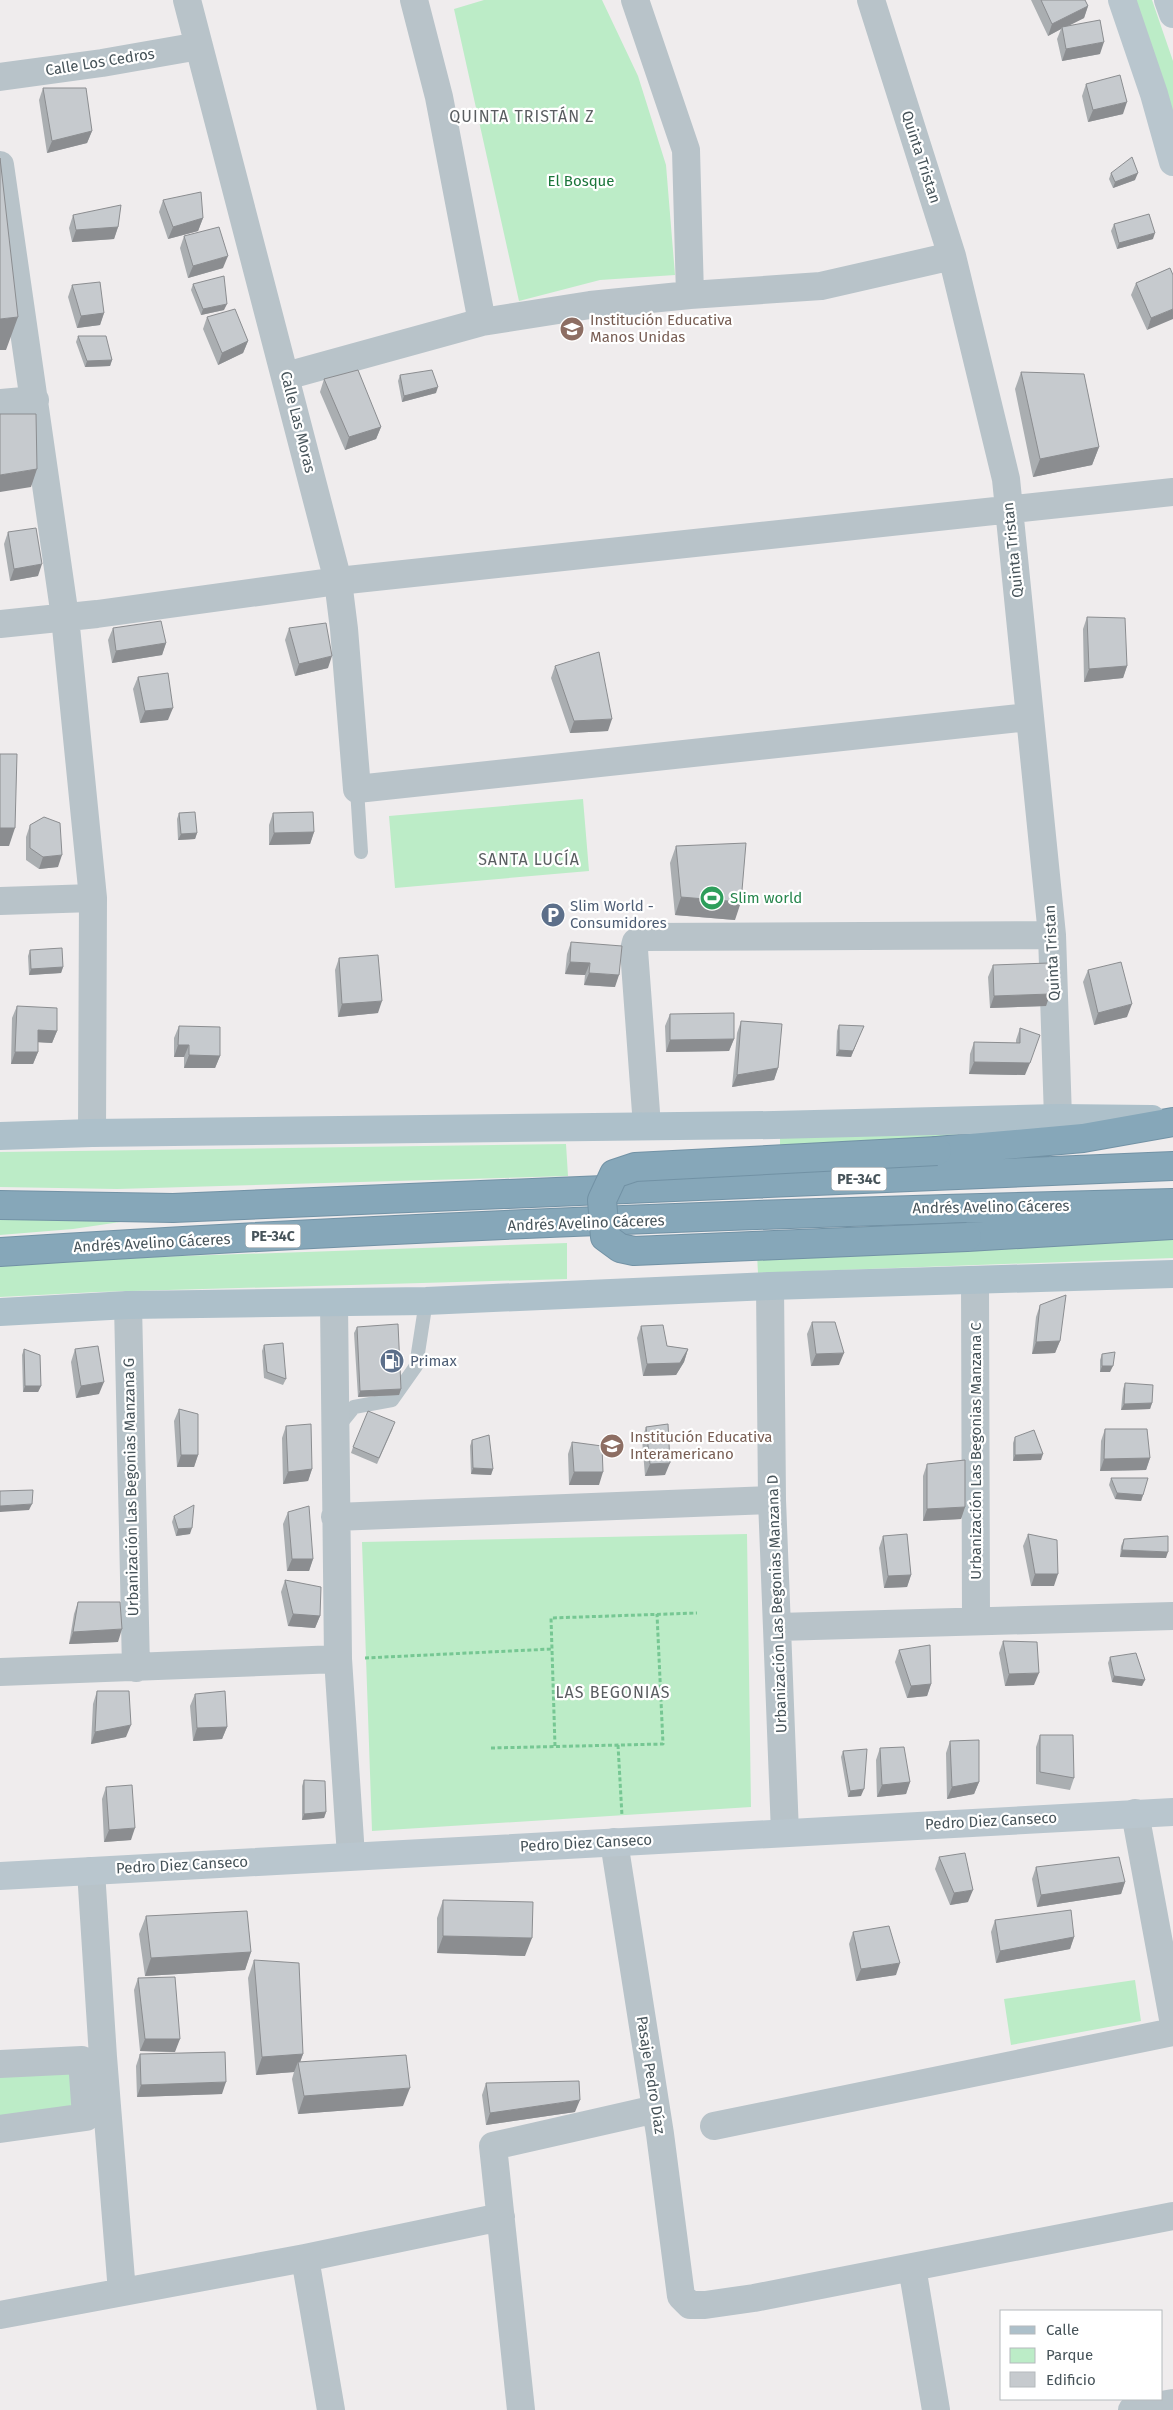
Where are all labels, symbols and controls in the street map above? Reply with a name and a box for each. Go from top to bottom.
street label: Calle Los Cedros [44,44,156,80]
district label: QUINTA TRISTÁN Z [449,106,595,126]
street label: Quinta Tristan [898,108,944,206]
park label: El Bosque [547,172,615,190]
place label: Institución Educativa Manos Unidas [590,311,733,346]
school or university icon: Institución Educativa Manos Unidas [559,316,585,342]
street label: Calle Las Moras [277,369,319,475]
street label: Quinta Tristan [999,501,1027,599]
district label: SANTA LUCÍA [478,849,580,869]
sports icon: Slim world [699,885,725,911]
place label: Slim world [730,889,802,907]
place label: Slim World - Consumidores [570,897,667,932]
parking icon: Slim World - Consumidores [540,902,566,928]
street label: Quinta Tristan [1040,905,1064,1001]
road number: PE-34C [832,1168,886,1190]
street label: Andrés Avelino Cáceres [912,1197,1070,1217]
street label: Andrés Avelino Cáceres [507,1211,665,1235]
road number: PE-34C [246,1224,300,1248]
street label: Andrés Avelino Cáceres [73,1230,231,1256]
street label: Urbanización Las Begonias Manzana C [967,1322,985,1580]
fuel station icon: Primax [379,1348,405,1374]
place label: Primax [410,1352,457,1370]
street label: Urbanización Las Begonias Manzana G [120,1358,142,1616]
place label: Institución Educativa Interamericano [630,1428,773,1463]
school or university icon: Institución Educativa Interamericano [599,1433,625,1459]
street label: Urbanización Las Begonias Manzana D [763,1474,791,1734]
district label: LAS BEGONIAS [556,1683,670,1702]
street label: Pedro Diez Canseco [925,1809,1057,1833]
street label: Pedro Diez Canseco [520,1831,652,1855]
street label: Pedro Diez Canseco [116,1853,248,1877]
street label: Pasaje Pedro Díaz [633,2015,669,2136]
legend [1000,2310,1163,2400]
text: Calle [1046,2321,1079,2339]
text: Parque [1046,2346,1093,2364]
text: Edificio [1046,2371,1096,2389]

